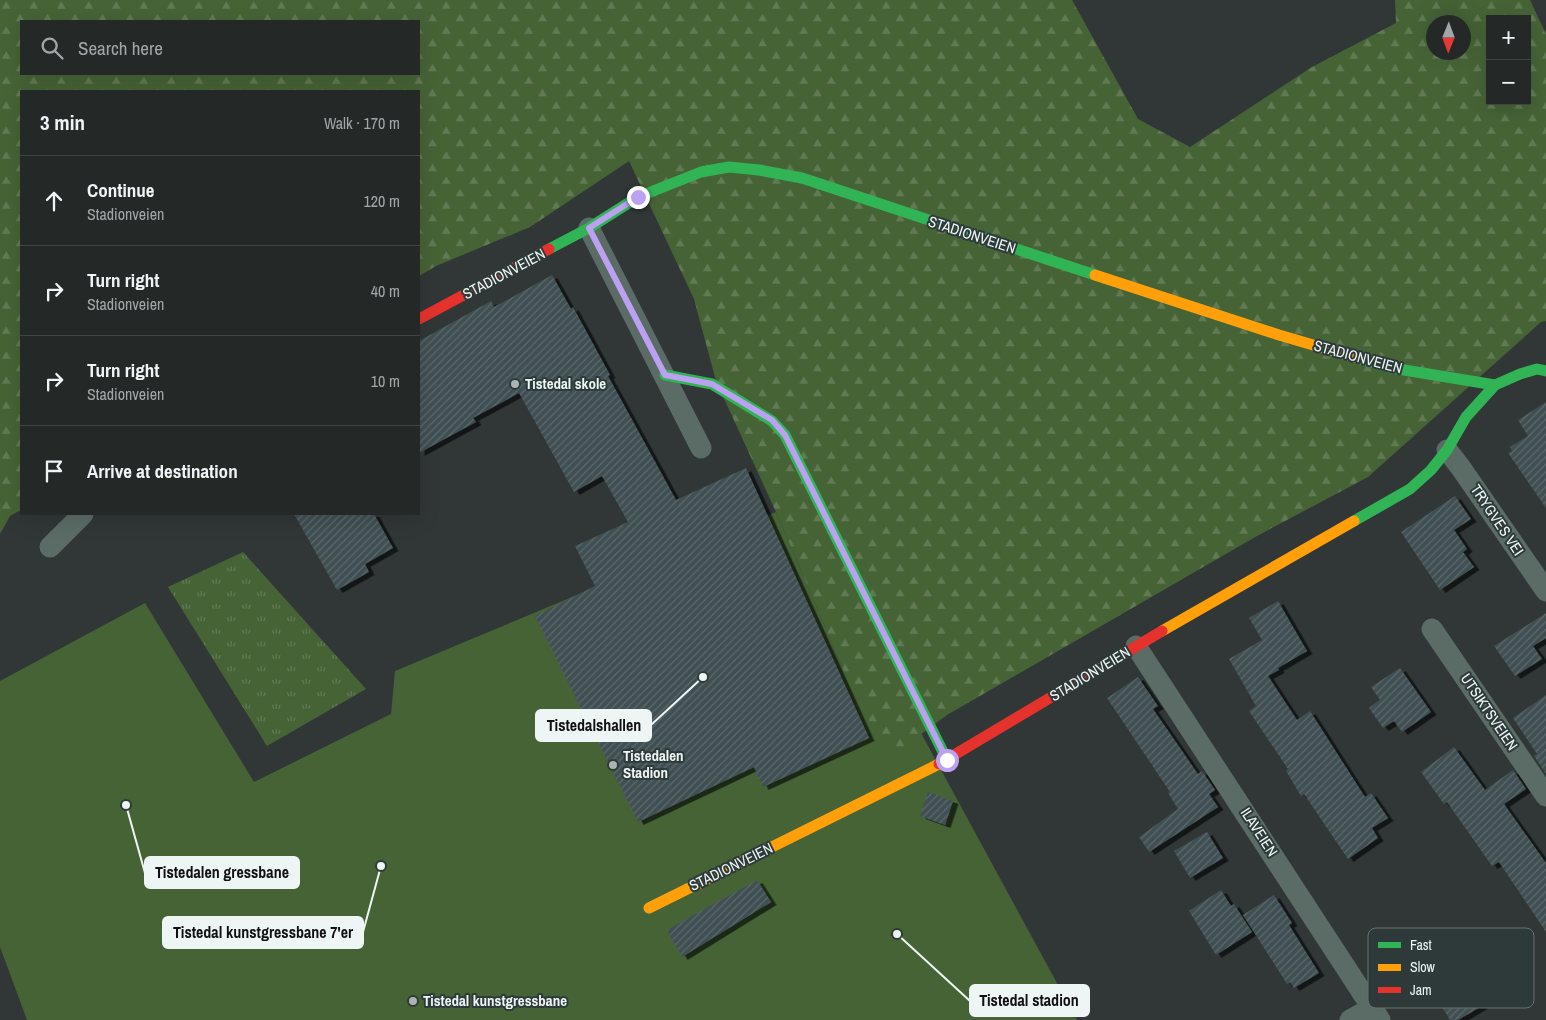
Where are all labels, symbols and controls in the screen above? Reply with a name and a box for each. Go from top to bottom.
north arrow [1426,15,1471,60]
map controls [1486,15,1531,105]
button: + [1486,15,1531,60]
search box [20,20,420,75]
icon: search [38,34,66,62]
text: Search here [78,35,163,61]
button: − [1486,60,1531,105]
text: 3 min [40,108,85,137]
text: Walk · 170 m [324,112,400,134]
text: Continue [87,177,155,203]
route end [627,186,650,209]
icon: ahead [40,187,68,215]
text: 120 m [364,190,400,212]
text: Stadionveien [87,203,164,225]
street label: STADIONVEIEN [926,211,1019,259]
street label: STADIONVEIEN [459,243,549,304]
text: Turn right [87,267,159,293]
icon: right [40,277,68,305]
text: 40 m [371,280,400,302]
text: Stadionveien [87,293,164,315]
street label: STADIONVEIEN [1312,335,1405,378]
text: Turn right [87,357,159,383]
icon: right [40,367,68,395]
text: 10 m [371,370,400,392]
place label: Tistedal skole [525,373,606,394]
marker: Tistedal skole [509,378,521,390]
text: Stadionveien [87,383,164,405]
icon: arrive [40,457,68,485]
text: Arrive at destination [87,458,238,484]
street label: TRYGVES VEI [1466,480,1529,560]
street label: STADIONVEIEN [1045,641,1134,706]
street label: UTSIKTSVEIEN [1456,669,1523,754]
callout: Tistedalshallen [536,710,651,741]
text: Tistedalshallen [547,714,641,736]
place label: Tistedalen Stadion [623,745,684,783]
route start [936,749,959,772]
marker: Tistedalen Stadion [607,759,619,771]
street label: ILAVEIEN [1236,803,1283,860]
street label: STADIONVEIEN [685,837,776,896]
callout: Tistedalen gressbane [145,857,299,888]
text: Tistedalen gressbane [155,861,289,883]
callout: Tistedal kunstgressbane 7'er [163,917,363,948]
text: Tistedal kunstgressbane 7'er [173,921,354,943]
legend [1368,928,1534,1008]
text: Fast [1410,936,1432,954]
text: Slow [1410,958,1436,976]
text: Jam [1410,981,1432,999]
callout: Tistedal stadion [970,985,1089,1016]
text: Tistedal stadion [979,989,1079,1011]
place label: Tistedal kunstgressbane [423,990,567,1011]
marker: Tistedal kunstgressbane [407,995,419,1007]

